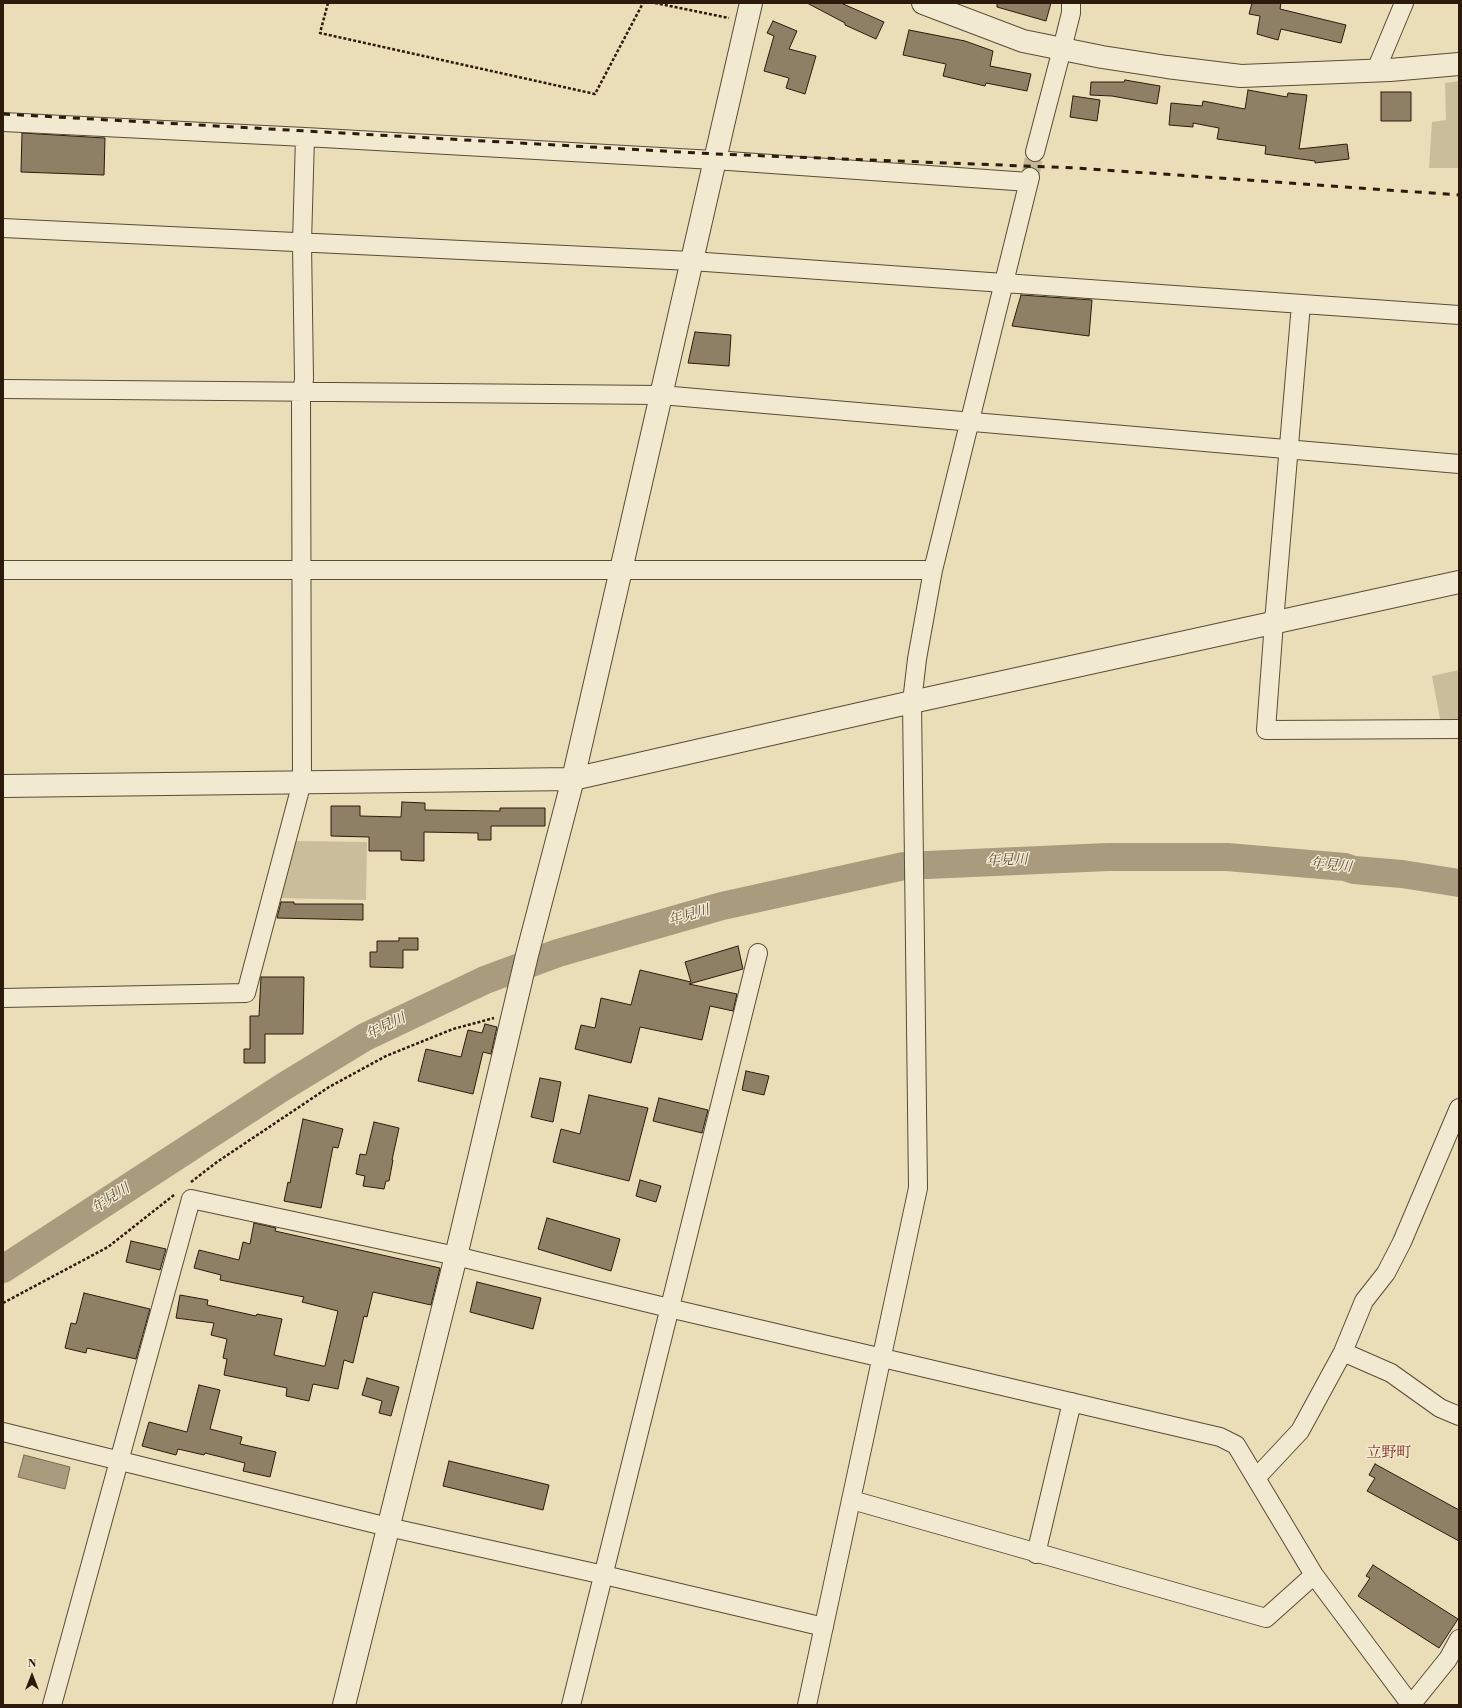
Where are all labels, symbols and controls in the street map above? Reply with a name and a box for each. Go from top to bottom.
water label: 年見川 [986,852,1028,870]
water label: 年見川 [1309,855,1353,877]
water label: 年見川 [666,902,712,930]
water label: 年見川 [363,1010,409,1044]
water label: 年見川 [89,1181,133,1217]
district label: 立野町 [1367,1444,1411,1462]
north arrow [12,1656,52,1696]
text: N [28,1657,36,1671]

